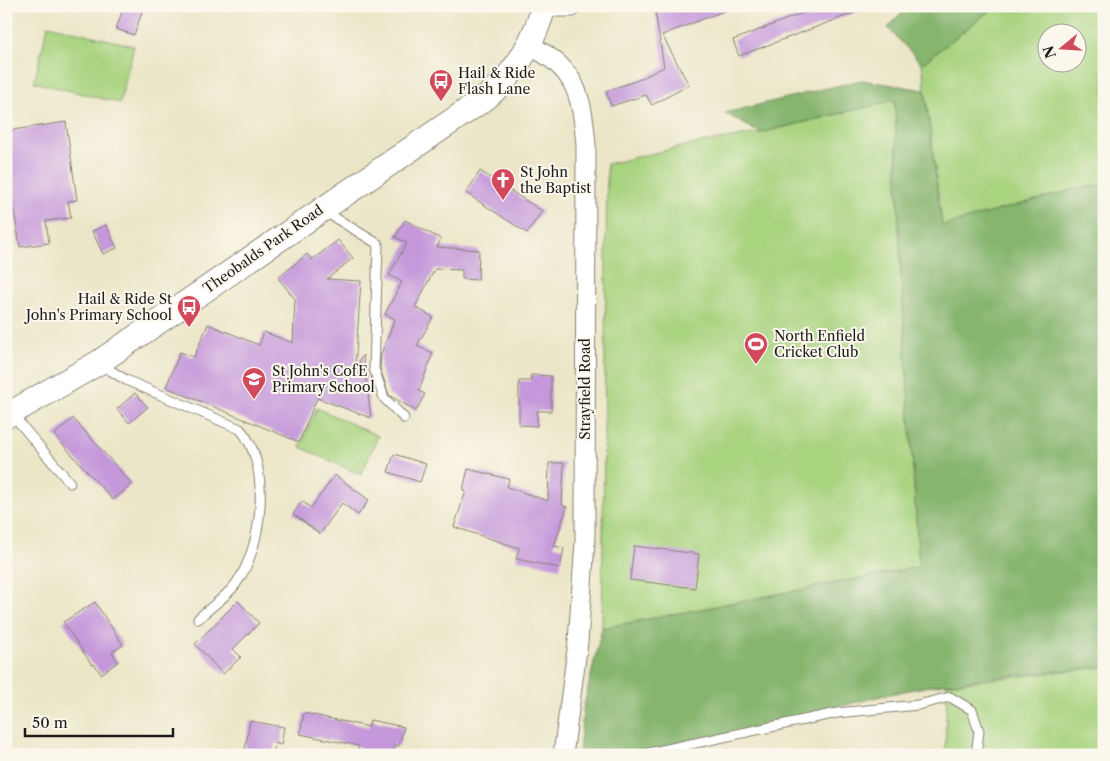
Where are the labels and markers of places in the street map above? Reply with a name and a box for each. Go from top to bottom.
place label: Hail & Ride Flash Lane [458,64,535,98]
bus stop icon: Hail & Ride Flash Lane [428,68,454,102]
place label: St John the Baptist [520,163,591,197]
church icon: St John the Baptist [490,167,516,201]
place label: Hail & Ride St John's Primary School [24,290,172,324]
bus stop icon: Hail & Ride St John's Primary School [176,294,202,328]
place label: North Enfield Cricket Club [774,327,865,361]
sports icon: North Enfield Cricket Club [743,331,769,365]
place label: St John's CofE Primary School [272,362,375,396]
school or university icon: St John's CofE Primary School [241,366,267,400]

